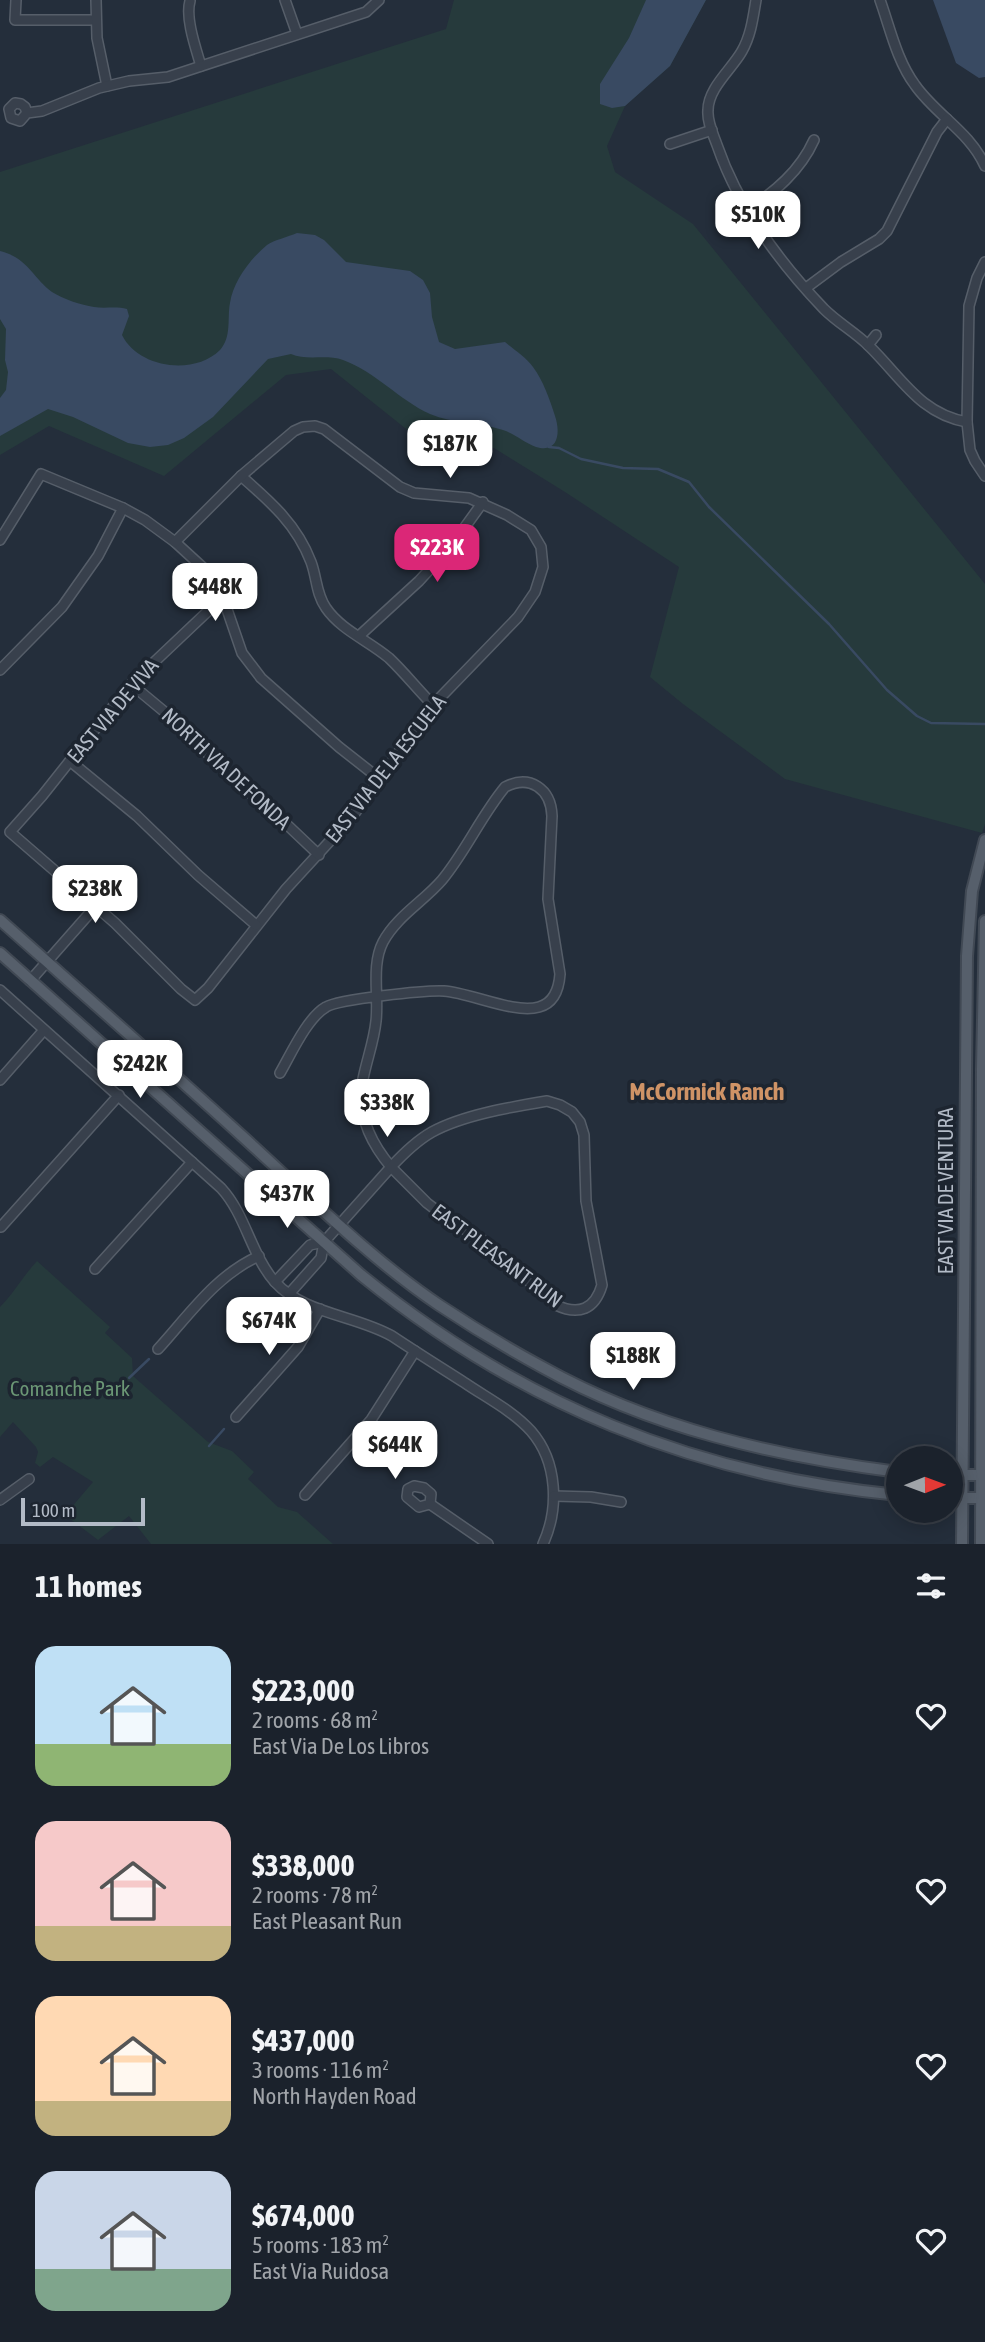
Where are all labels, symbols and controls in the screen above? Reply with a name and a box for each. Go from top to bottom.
pin: $510K [709,191,807,251]
text: $510K [731,201,785,227]
pin: $187K [401,420,499,480]
text: $187K [423,430,477,456]
pin: $223K [388,524,486,584]
text: $223K [410,534,464,560]
pin: $448K [166,564,264,623]
text: $448K [188,573,242,599]
street label: EAST VIA DE VIVA [62,653,163,767]
street label: EAST VIA DE LA ESCUELA [320,689,451,847]
street label: NORTH VIA DE FONDA [157,703,296,834]
pin: $238K [46,866,144,925]
text: $238K [68,875,122,901]
pin: $242K [91,1040,189,1100]
text: $242K [113,1050,167,1076]
district label: McCormick Ranch [630,1078,784,1105]
pin: $338K [338,1080,436,1139]
text: $338K [360,1089,414,1115]
street label: EAST VIA DE VENTURA [933,1107,957,1274]
pin: $437K [238,1170,336,1230]
text: $437K [260,1180,314,1206]
street label: EAST PLEASANT RUN [428,1198,567,1312]
pin: $674K [220,1298,318,1357]
text: $674K [242,1307,296,1333]
pin: $188K [584,1332,682,1392]
text: $188K [606,1342,660,1368]
park label: Comanche Park [10,1376,130,1400]
pin: $644K [346,1422,444,1481]
text: $644K [368,1431,422,1457]
north arrow [886,1446,962,1522]
map controls [886,1446,963,1523]
scale bar [21,1495,145,1527]
text: 100 m [32,1499,75,1521]
icon: filters [912,1567,950,1605]
text: 11 homes [35,1569,142,1603]
text: $223,000 [252,1673,355,1707]
icon: home [91,1674,175,1758]
icon: heart [912,1697,950,1735]
text: 2 rooms · 68 m² [252,1707,378,1733]
text: East Via De Los Libros [252,1733,429,1759]
text: $338,000 [252,1848,355,1882]
icon: home [91,1849,175,1933]
icon: heart [912,1872,950,1910]
text: 2 rooms · 78 m² [252,1882,378,1908]
text: East Pleasant Run [252,1908,402,1934]
text: $437,000 [252,2023,355,2057]
icon: home [91,2024,175,2108]
icon: heart [912,2047,950,2085]
text: 3 rooms · 116 m² [252,2057,389,2083]
text: North Hayden Road [252,2083,417,2109]
text: $674,000 [252,2198,355,2232]
icon: home [91,2199,175,2283]
icon: heart [912,2222,950,2260]
text: 5 rooms · 183 m² [252,2232,389,2258]
text: East Via Ruidosa [252,2258,389,2284]

